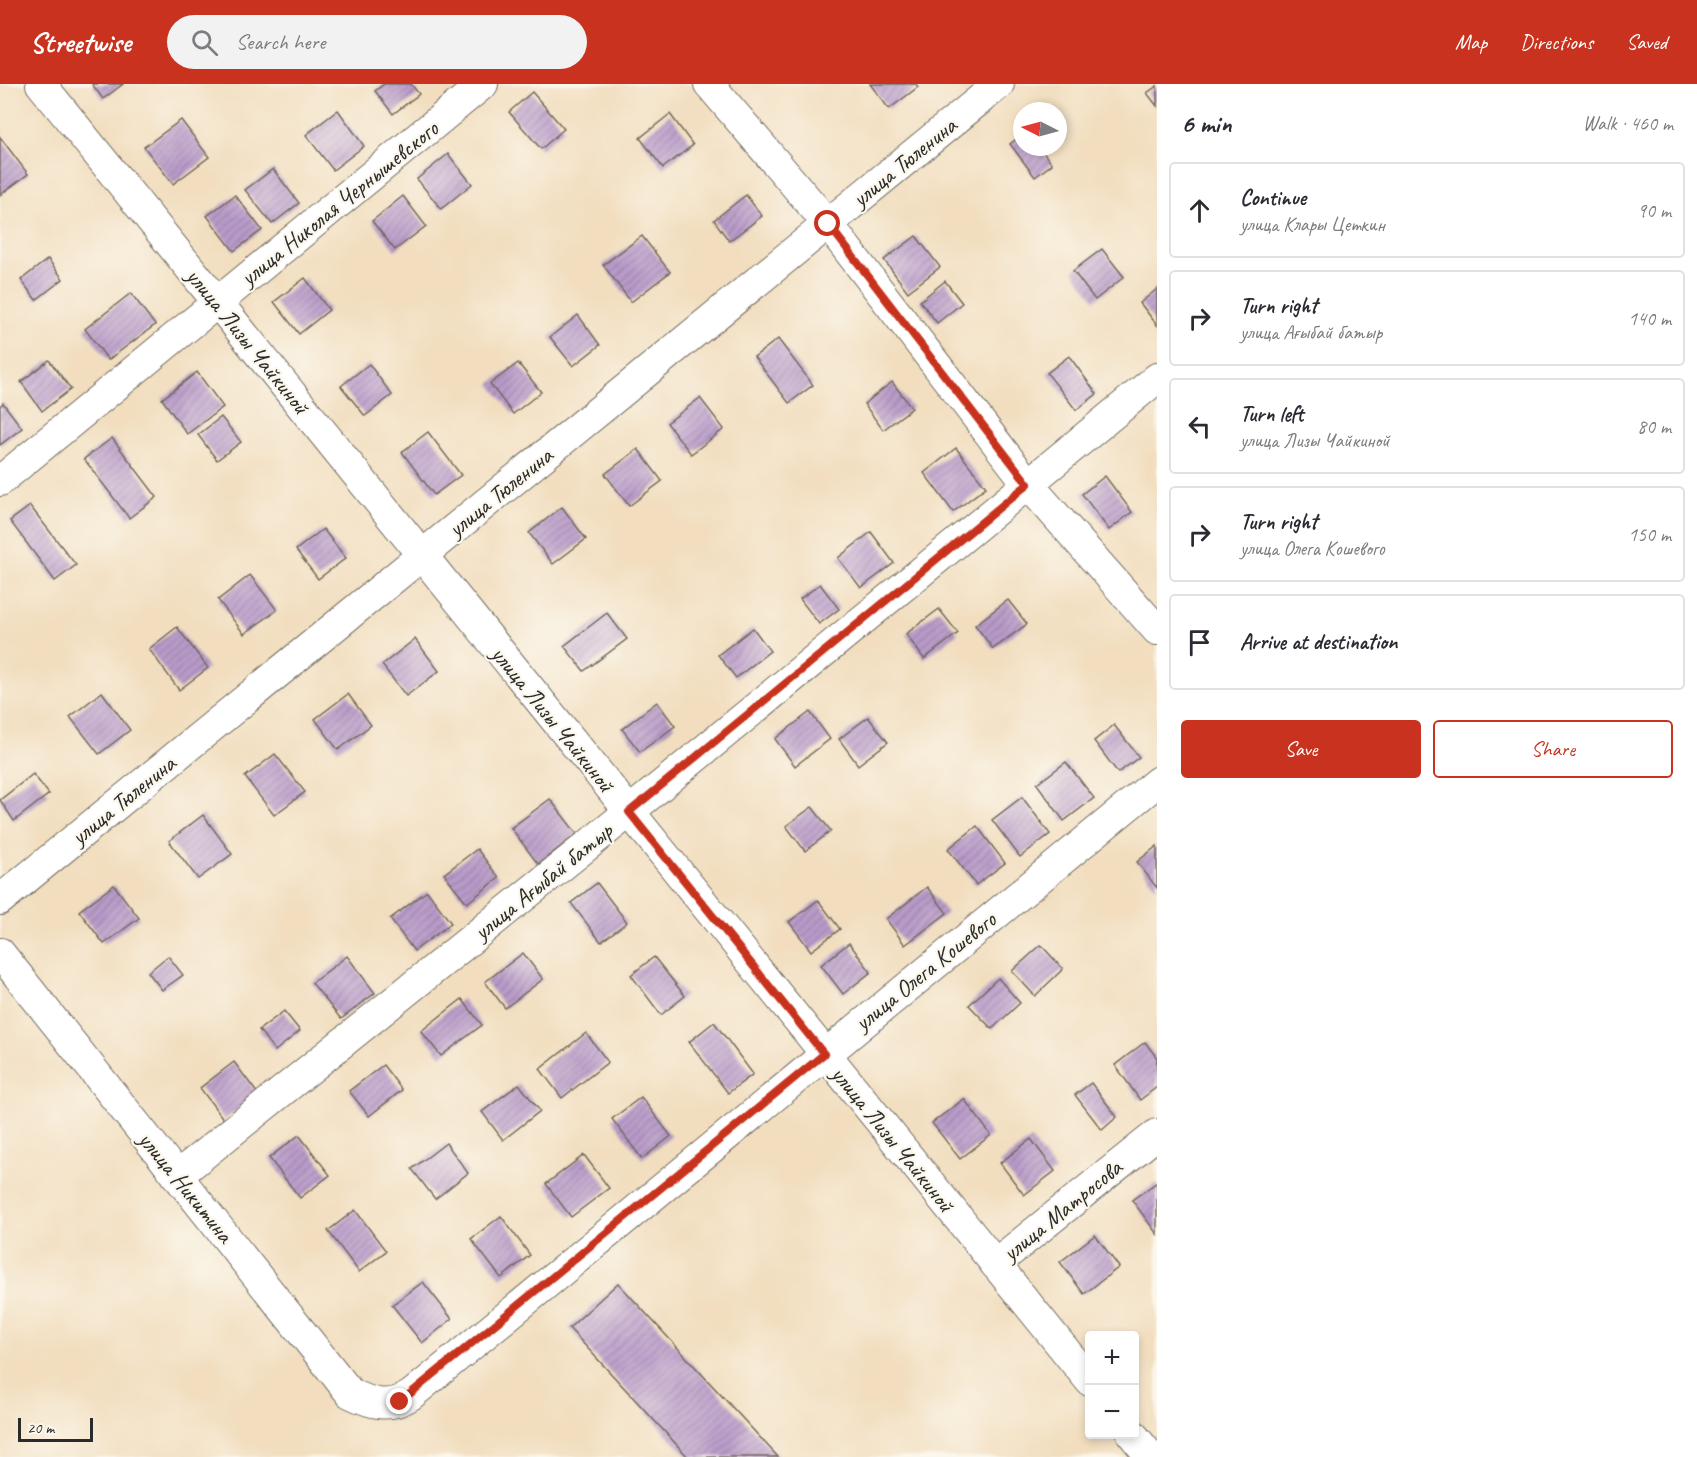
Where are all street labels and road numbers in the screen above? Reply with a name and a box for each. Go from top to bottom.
street label: улица Тюленина [844,110,964,215]
street label: улица Николая Чернышевского [232,113,445,293]
street label: улица Лизы Чайкиной [179,260,317,422]
street label: улица Тюленина [440,440,560,545]
street label: улица Лизы Чайкиной [484,638,622,800]
street label: улица Тюленина [63,748,183,853]
street label: улица Ағыбай батыр [466,815,620,948]
street label: улица Олега Кошевого [847,904,1003,1039]
street label: улица Лизы Чайкиной [824,1058,962,1220]
street label: улица Никитина [131,1124,241,1250]
street label: улица Матросова [995,1152,1129,1269]

